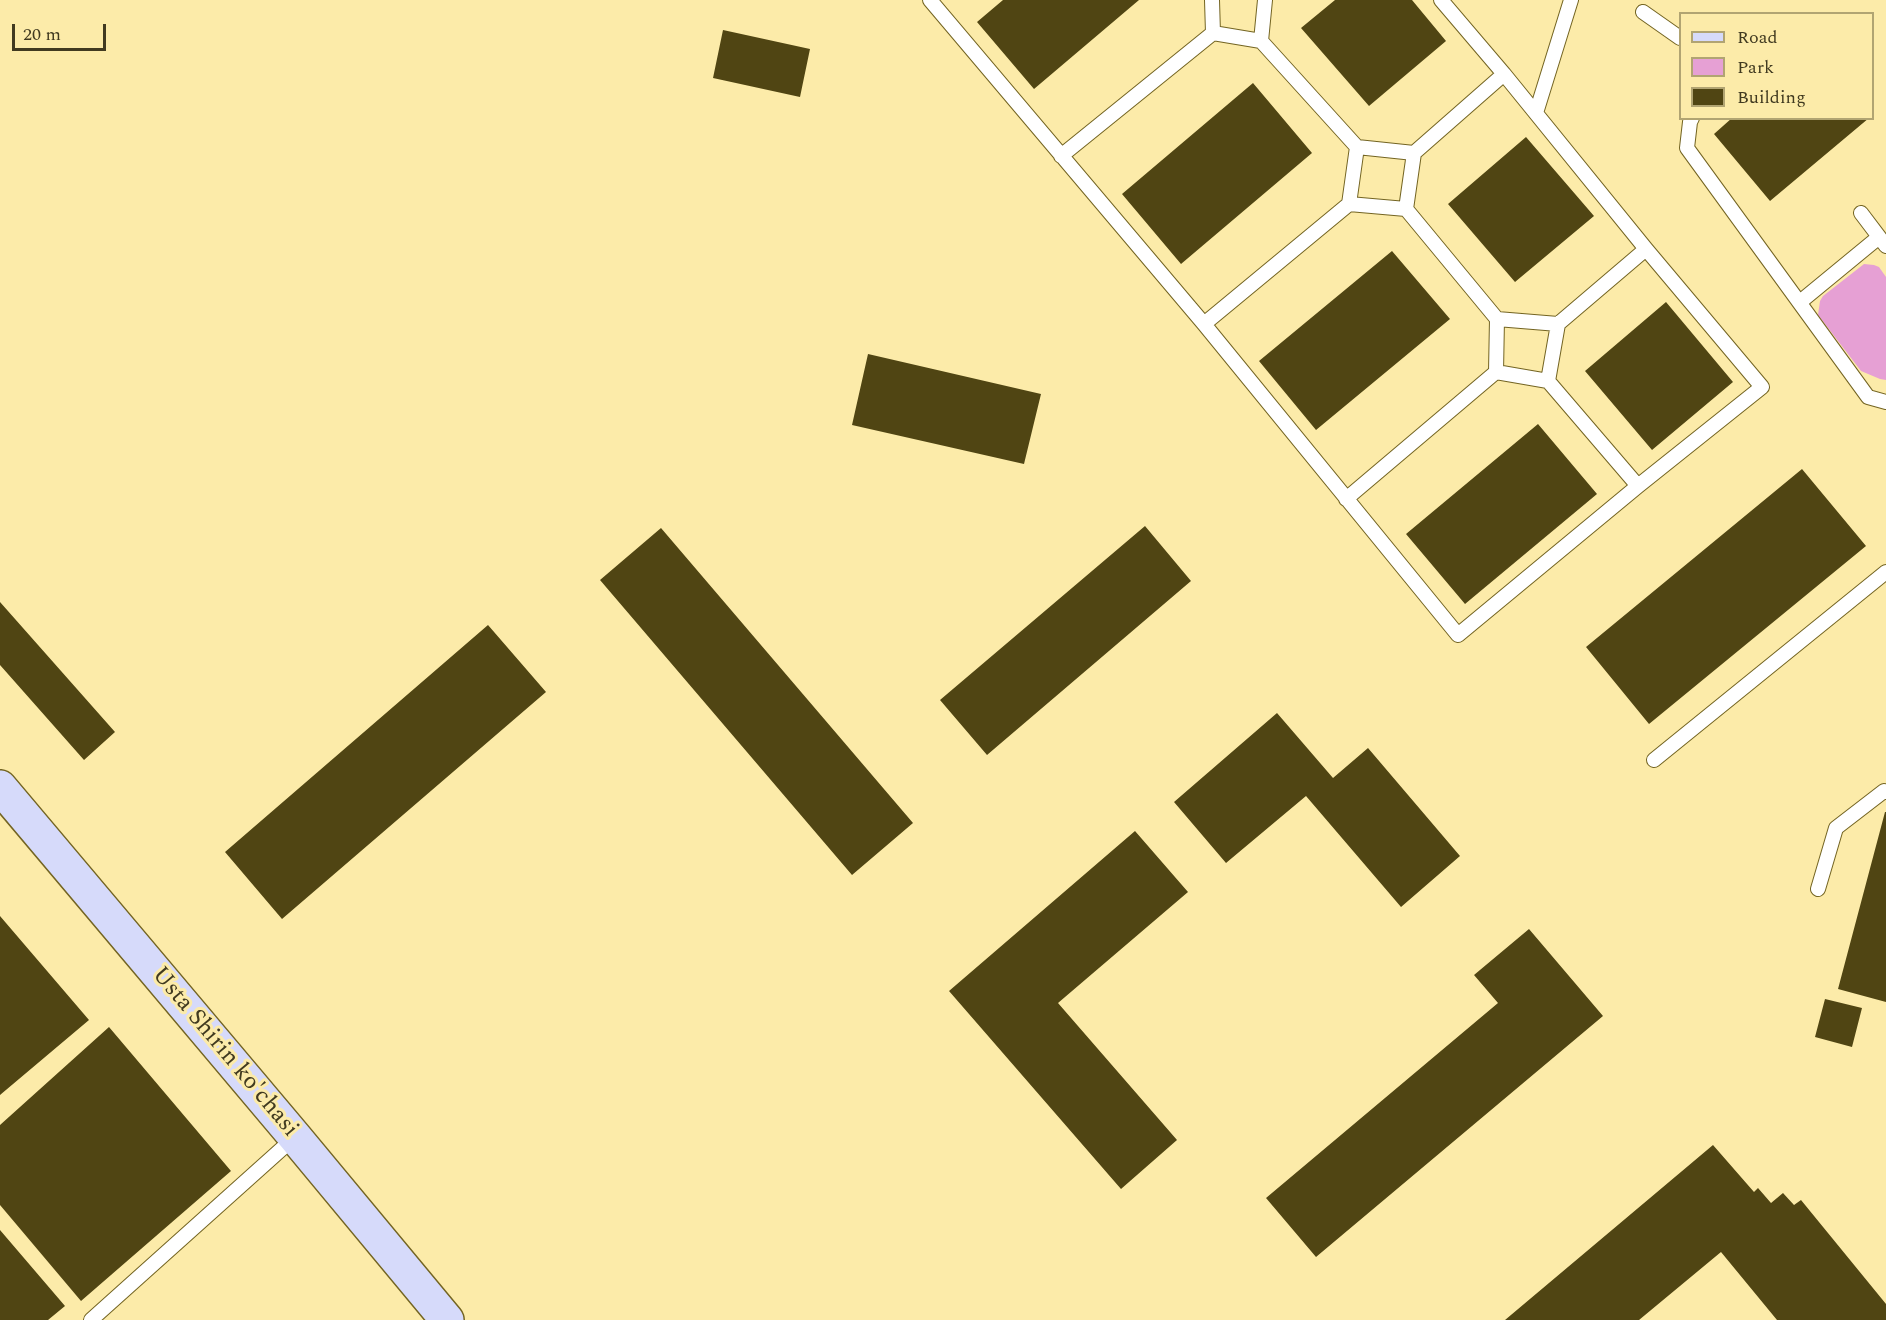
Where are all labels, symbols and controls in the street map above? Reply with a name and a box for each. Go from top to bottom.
scale bar [15,12,110,50]
legend [1679,12,1874,120]
text: 20 m [23,21,61,48]
text: Road [1737,24,1778,51]
text: Park [1737,54,1774,81]
text: Building [1737,84,1806,111]
street label: Usta Shirin ko'chasi [144,962,304,1144]

